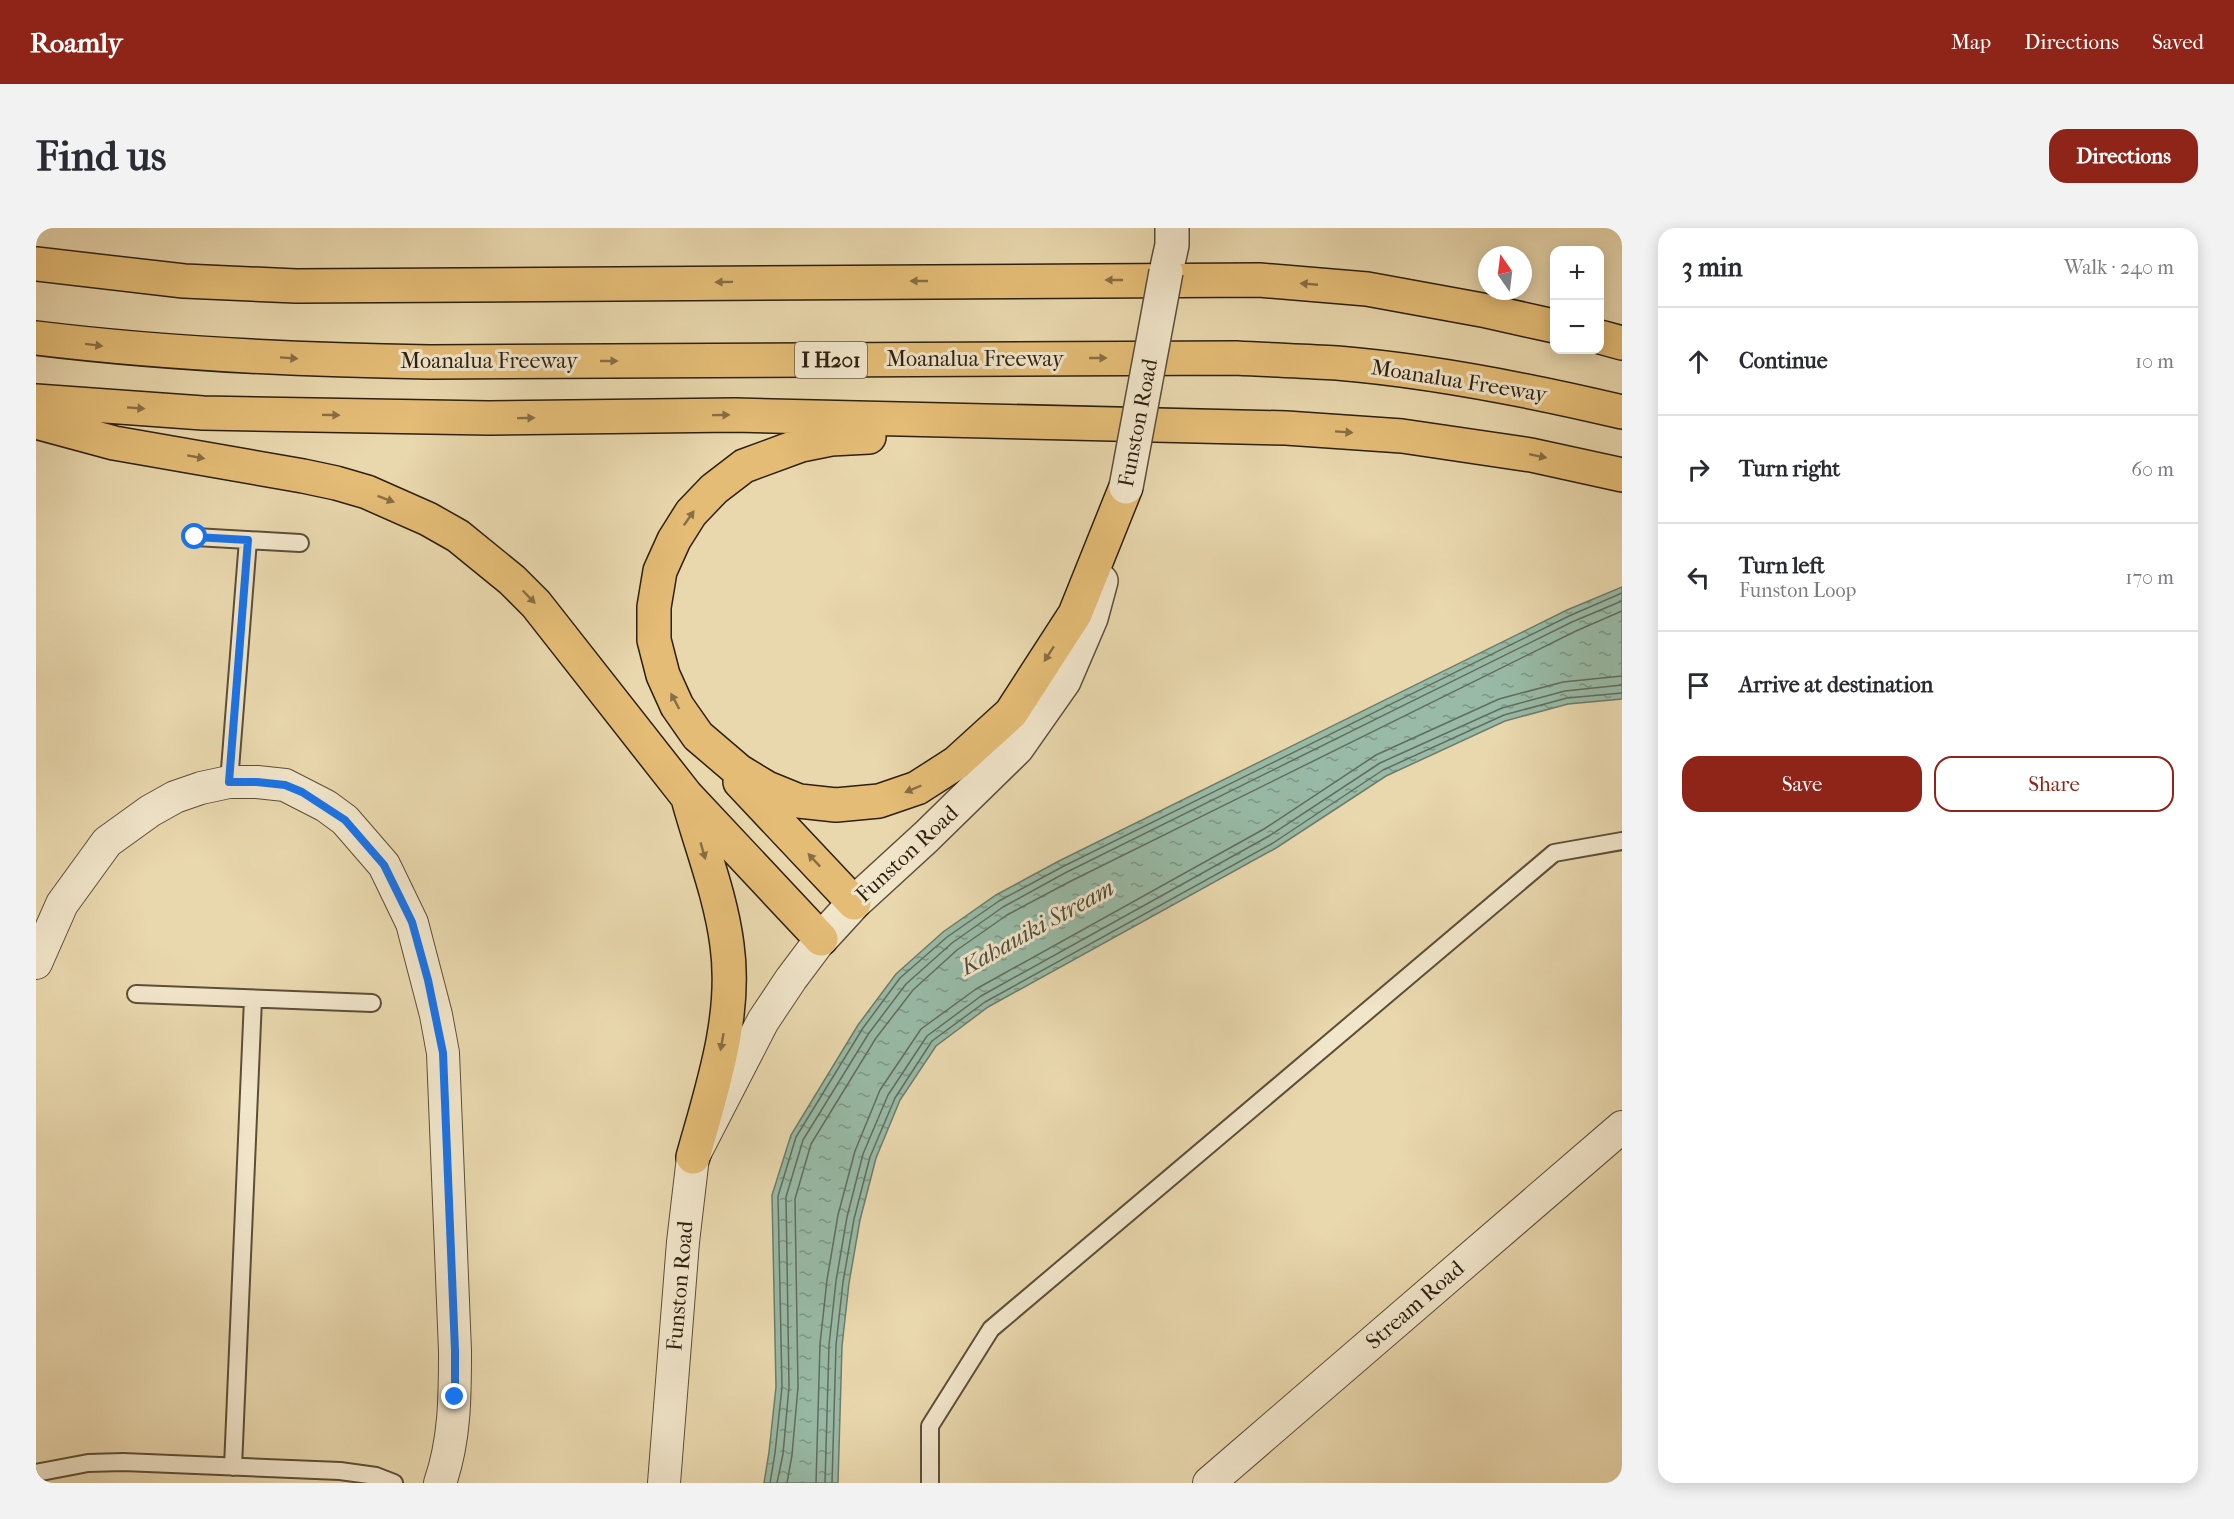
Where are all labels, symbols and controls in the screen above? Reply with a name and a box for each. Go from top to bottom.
text: Roamly [30,26,122,59]
text: Map [1951,30,1991,54]
text: Directions [2024,30,2119,54]
text: Saved [2152,30,2204,54]
button: Directions [2049,129,2198,183]
text: Find us [36,132,166,181]
north arrow [1478,246,1532,300]
map controls [1550,246,1604,354]
button: + [1550,246,1604,300]
text: 3 min [1682,252,1743,283]
text: Walk · 240 m [2064,256,2174,279]
one-way arrow [1105,275,1124,285]
one-way arrow [910,276,929,286]
one-way arrow [715,278,734,287]
one-way arrow [1300,279,1319,289]
button: − [1550,300,1604,354]
one-way arrow [85,340,104,350]
road number: I H201 [795,342,867,378]
icon: ahead [1682,345,1715,378]
street label: Moanalua Freeway [886,346,1065,372]
street label: Moanalua Freeway [400,348,579,374]
text: Continue [1739,348,1828,374]
text: 10 m [2135,350,2174,373]
one-way arrow [1089,353,1108,363]
one-way arrow [279,354,298,363]
street label: Moanalua Freeway [1369,354,1550,408]
street label: Funston Road [1113,355,1163,490]
one-way arrow [600,356,619,366]
one-way arrow [127,403,146,413]
one-way arrow [711,410,730,420]
one-way arrow [322,411,341,420]
one-way arrow [517,413,536,423]
one-way arrow [1335,427,1354,437]
one-way arrow [1528,452,1547,461]
one-way arrow [186,453,205,462]
icon: right [1682,453,1715,486]
text: Turn right [1739,456,1840,482]
text: 60 m [2131,458,2174,481]
one-way arrow [377,495,395,505]
one-way arrow [683,511,695,527]
route start [181,523,207,549]
text: Turn left [1739,553,1825,579]
icon: left [1682,561,1715,594]
text: 170 m [2125,566,2174,589]
text: Funston Loop [1739,579,1856,602]
one-way arrow [521,589,535,603]
one-way arrow [1044,646,1055,662]
icon: arrive [1682,669,1715,702]
text: Arrive at destination [1739,672,1933,698]
one-way arrow [670,693,680,710]
button: Save [1682,756,1922,812]
button: Share [1934,756,2174,812]
one-way arrow [903,784,921,794]
street label: Funston Road [850,799,964,908]
one-way arrow [699,842,708,860]
one-way arrow [807,853,821,868]
water label: Kahauiki Stream [954,873,1119,982]
one-way arrow [717,1033,726,1052]
street label: Funston Road [661,1219,699,1352]
street label: Stream Road [1361,1255,1470,1355]
route end [441,1383,467,1409]

